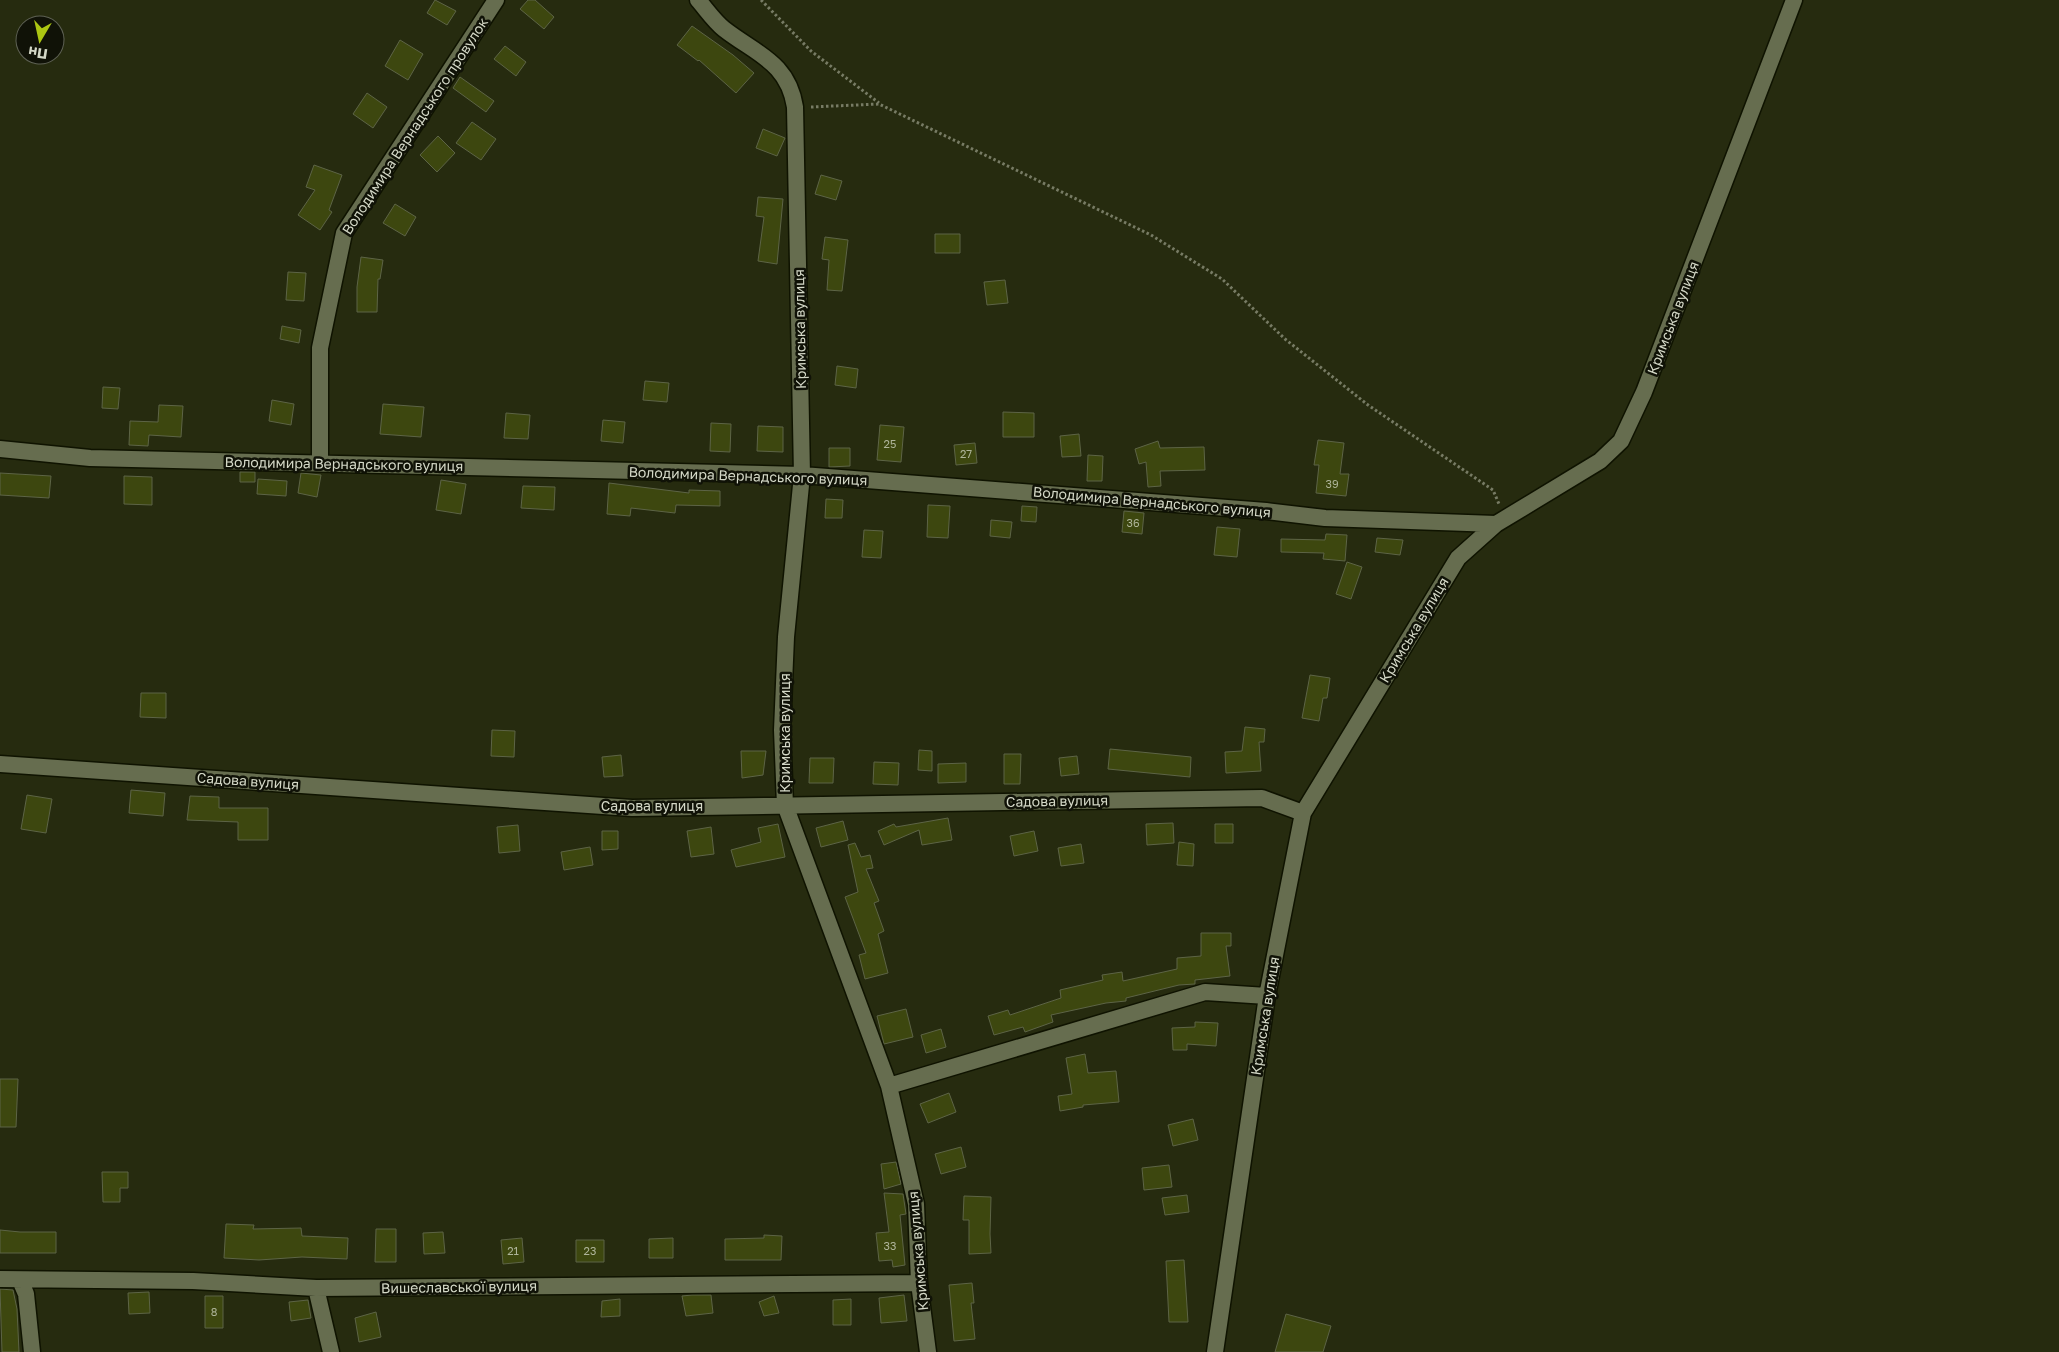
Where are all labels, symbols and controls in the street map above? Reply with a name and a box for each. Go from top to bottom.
street label: Володимира Вернадського провулок [338,14,491,237]
north arrow [15,15,65,65]
text: Пн [27,43,49,63]
street label: Кримська вулиця [1643,259,1702,377]
street label: Кримська вулиця [790,269,809,389]
house number: 25 [884,437,896,450]
house number: 27 [960,447,972,460]
street label: Володимира Вернадського вулиця [224,453,464,474]
street label: Володимира Вернадського вулиця [628,463,868,488]
house number: 39 [1325,477,1339,490]
street label: Володимира Вернадського вулиця [1032,483,1272,520]
house number: 36 [1126,516,1140,529]
street label: Кримська вулиця [1375,574,1452,686]
street label: Кримська вулиця [776,673,793,793]
street label: Садова вулиця [196,768,300,793]
street label: Садова вулиця [1006,791,1108,810]
street label: Садова вулиця [601,797,703,814]
street label: Кримська вулиця [1247,955,1282,1077]
street label: Кримська вулиця [904,1190,931,1312]
house number: 33 [884,1239,896,1252]
house number: 21 [507,1244,519,1257]
house number: 23 [584,1244,596,1257]
street label: Вишеславської вулиця [381,1277,537,1296]
house number: 8 [211,1305,218,1318]

